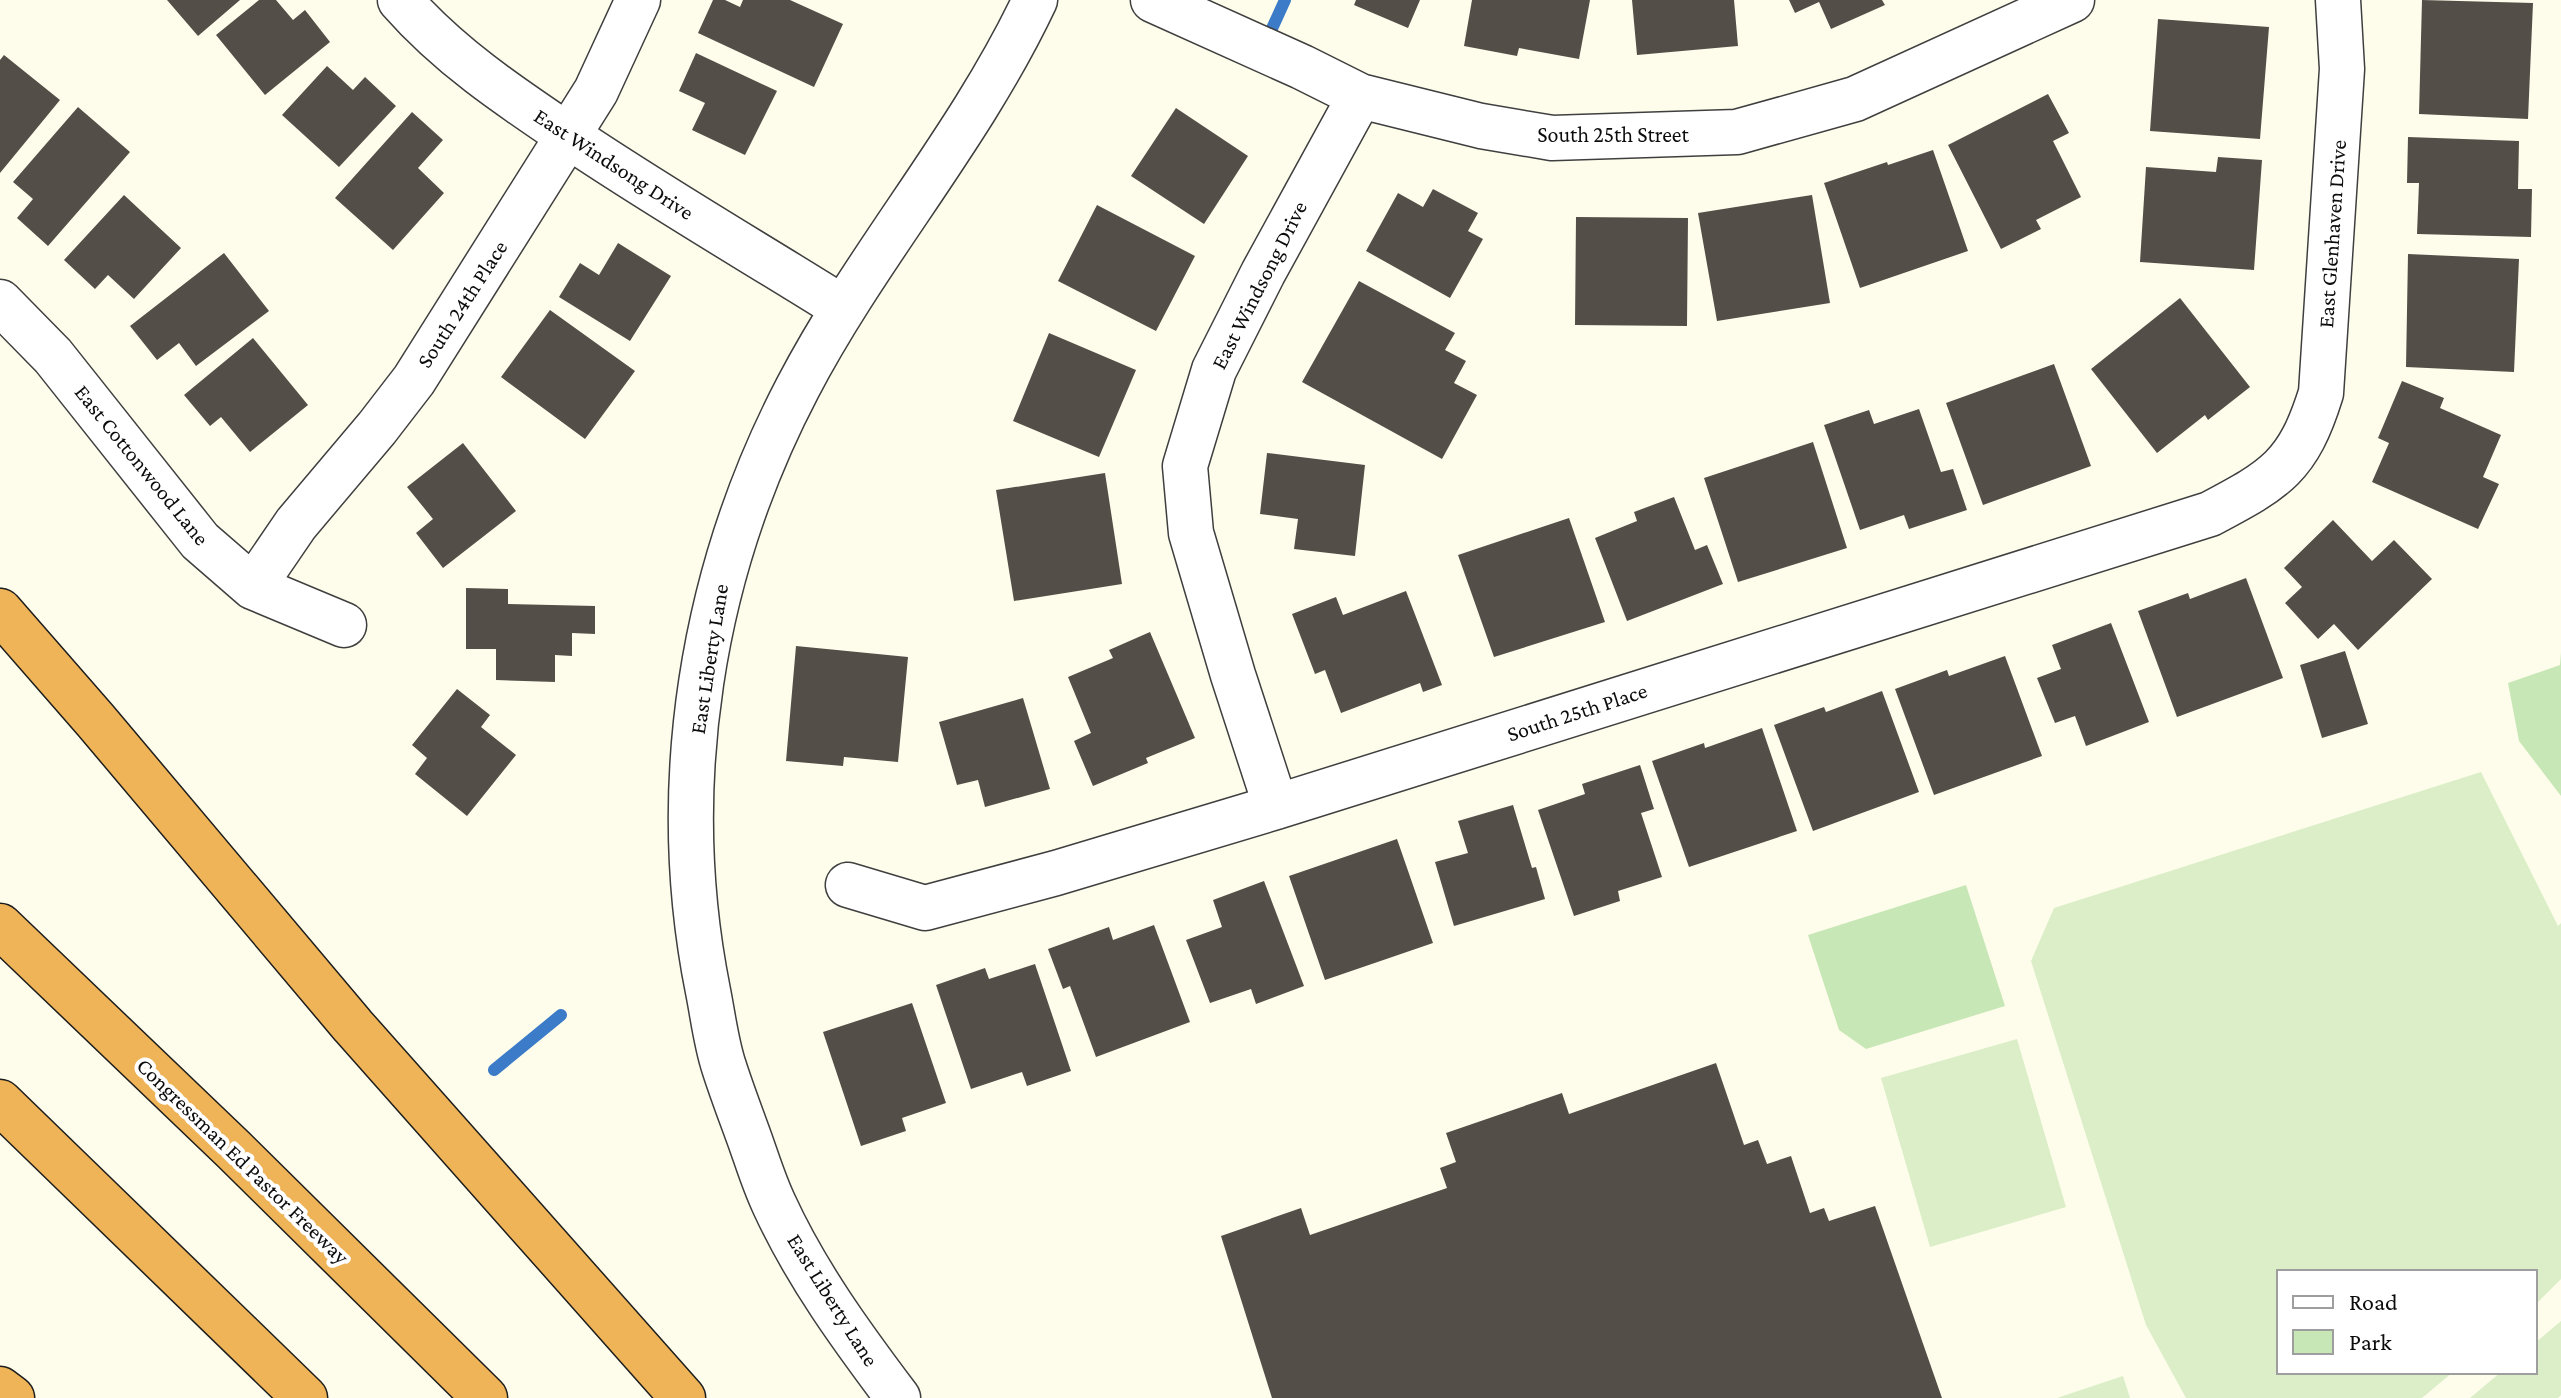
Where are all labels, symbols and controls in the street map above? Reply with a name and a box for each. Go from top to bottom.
street label: East Windsong Drive [530,103,698,225]
street label: South 25th Street [1537,122,1690,147]
street label: East Glenhaven Drive [2313,139,2351,329]
street label: East Windsong Drive [1206,197,1312,373]
street label: South 24th Place [412,236,512,372]
street label: East Cottonwood Lane [70,380,214,550]
street label: East Liberty Lane [685,582,733,736]
street label: South 25th Place [1504,678,1650,746]
street label: Congressman Ed Pastor Freeway [132,1053,355,1270]
street label: East Liberty Lane [782,1229,884,1371]
legend [2277,1270,2537,1374]
text: Road [2349,1288,2398,1315]
text: Park [2349,1328,2392,1355]

